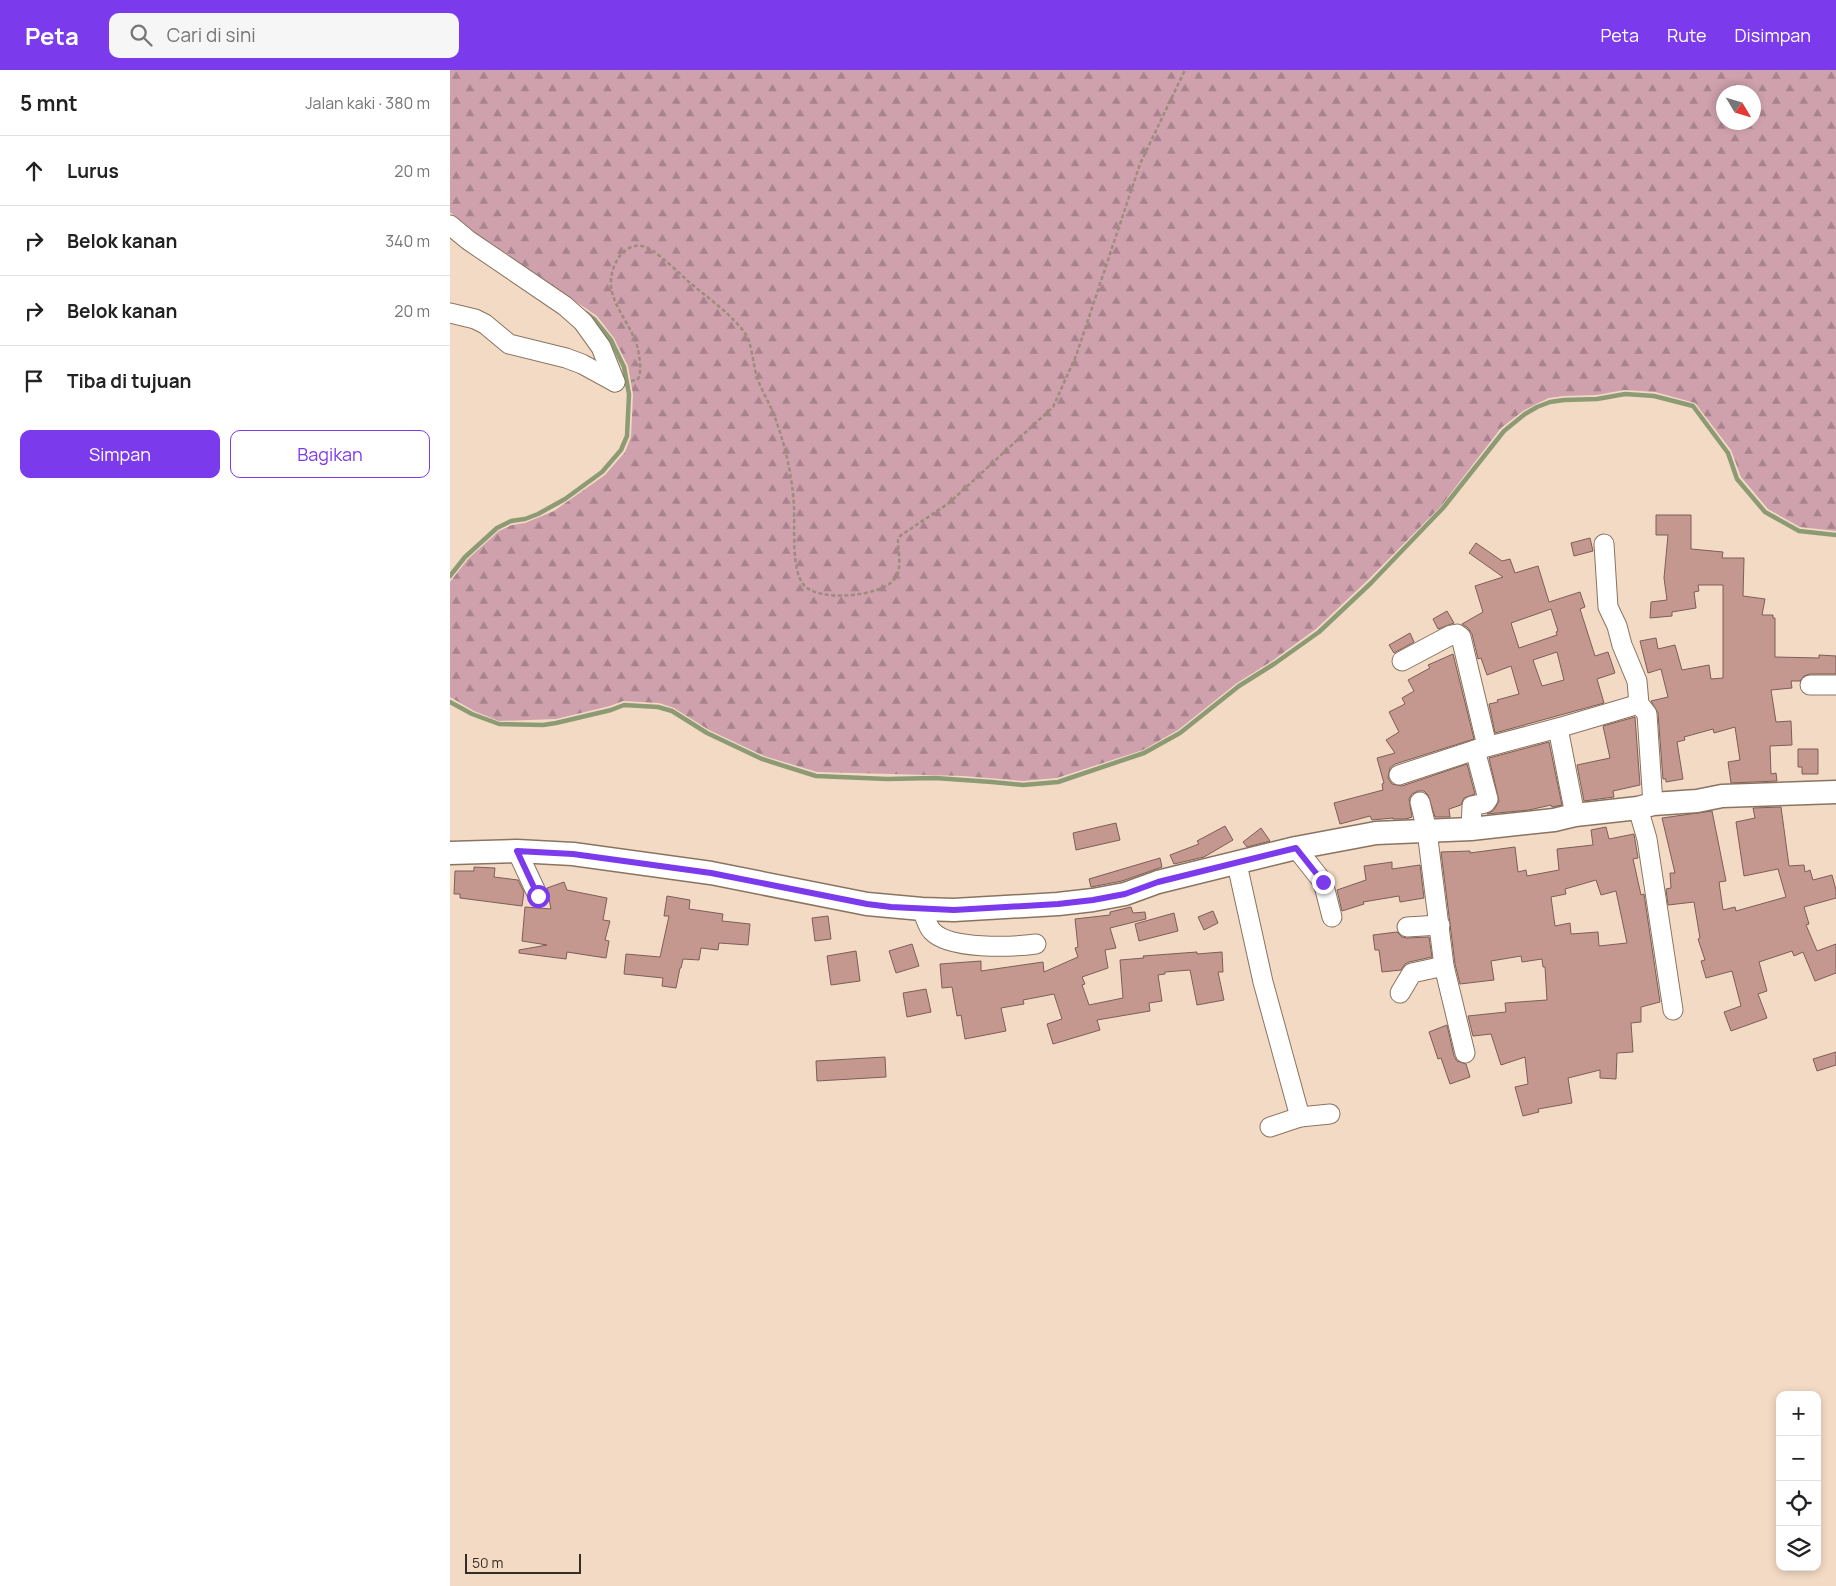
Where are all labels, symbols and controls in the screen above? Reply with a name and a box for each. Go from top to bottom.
search box [109,13,459,58]
text: Peta [25,19,79,52]
icon: search [127,21,155,49]
text: Cari di sini [167,22,256,48]
text: Peta [1600,23,1639,47]
text: Rute [1667,23,1706,47]
text: Disimpan [1734,23,1811,47]
north arrow [1716,85,1761,130]
text: 5 mnt [20,89,78,117]
text: Jalan kaki · 380 m [305,92,430,114]
icon: ahead [20,157,48,185]
text: Lurus [67,158,119,184]
text: 20 m [394,160,430,182]
icon: right [20,227,48,255]
text: Belok kanan [67,228,177,254]
text: 340 m [385,230,430,252]
icon: right [20,297,48,325]
text: Belok kanan [67,298,177,324]
text: 20 m [394,300,430,322]
icon: arrive [20,367,48,395]
text: Tiba di tujuan [67,368,191,394]
button: Simpan [20,430,220,478]
button: Bagikan [230,430,430,478]
route end [1312,871,1335,894]
route start [527,885,550,908]
map controls [1776,1391,1821,1571]
button: + [1776,1391,1821,1436]
button: − [1776,1436,1821,1481]
button: locate [1776,1481,1821,1526]
button: layers [1776,1526,1821,1571]
scale bar [465,1551,581,1574]
text: 50 m [472,1553,503,1572]

